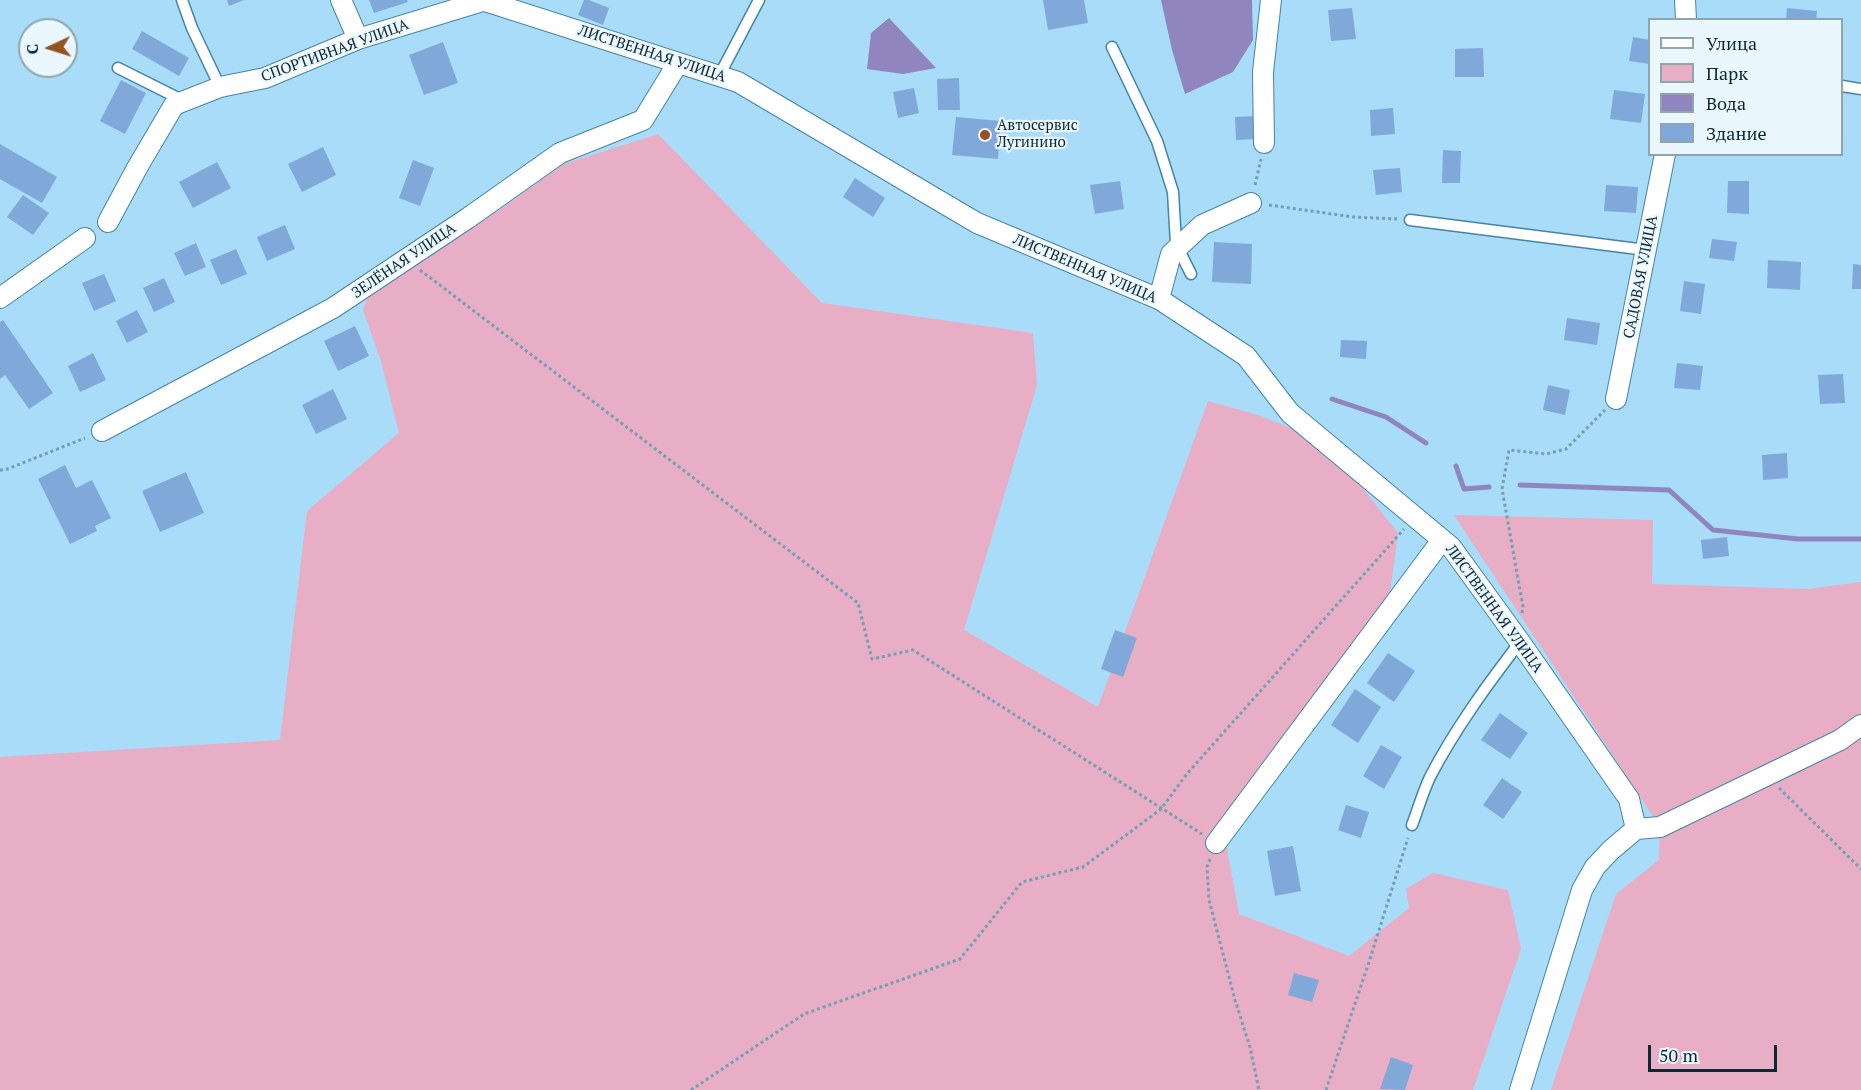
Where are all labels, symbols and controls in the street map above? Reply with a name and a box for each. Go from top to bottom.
street label: СПОРТИВНАЯ УЛИЦА [259,16,411,86]
north arrow [18,18,78,78]
legend [1648,18,1843,156]
street label: ЛИСТВЕННАЯ УЛИЦА [576,22,728,86]
text: Улица [1706,31,1757,55]
text: С [21,43,43,55]
text: Парк [1706,61,1748,85]
text: Вода [1706,91,1746,115]
place label: Автосервис Лугинино [997,117,1078,152]
text: Здание [1706,121,1766,145]
marker: Автосервис Лугинино [978,128,992,142]
street label: САДОВАЯ УЛИЦА [1620,214,1662,340]
street label: ЗЕЛЁНАЯ УЛИЦА [349,220,459,302]
street label: ЛИСТВЕННАЯ УЛИЦА [1011,231,1159,307]
street label: ЛИСТВЕННАЯ УЛИЦА [1441,541,1547,677]
scale bar [1651,1033,1780,1071]
text: 50 m [1659,1043,1698,1067]

